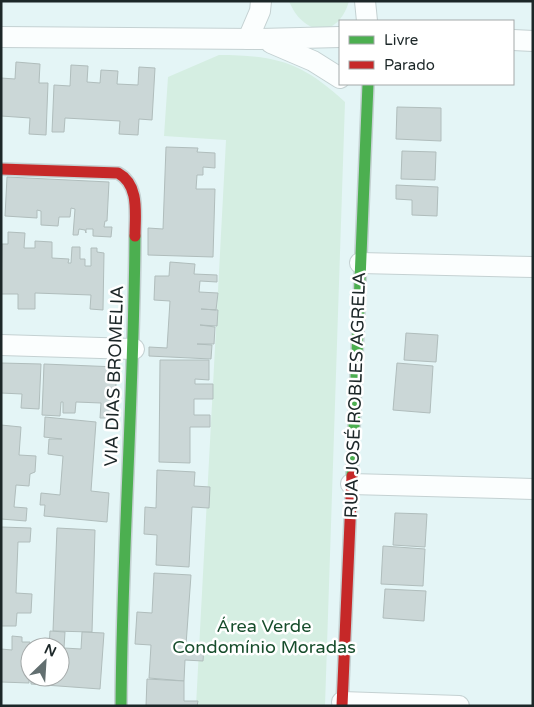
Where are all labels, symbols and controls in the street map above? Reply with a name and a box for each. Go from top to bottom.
legend [339,20,514,85]
text: Livre [384,31,418,49]
text: Parado [384,56,435,74]
street label: RUA JOSÉ ROBLES AGRELA [340,271,370,519]
street label: VIA DIAS BROMELIA [100,285,128,467]
park label: Área Verde Condomínio Moradas [172,615,356,658]
north arrow [20,637,70,687]
text: N [42,641,59,661]

